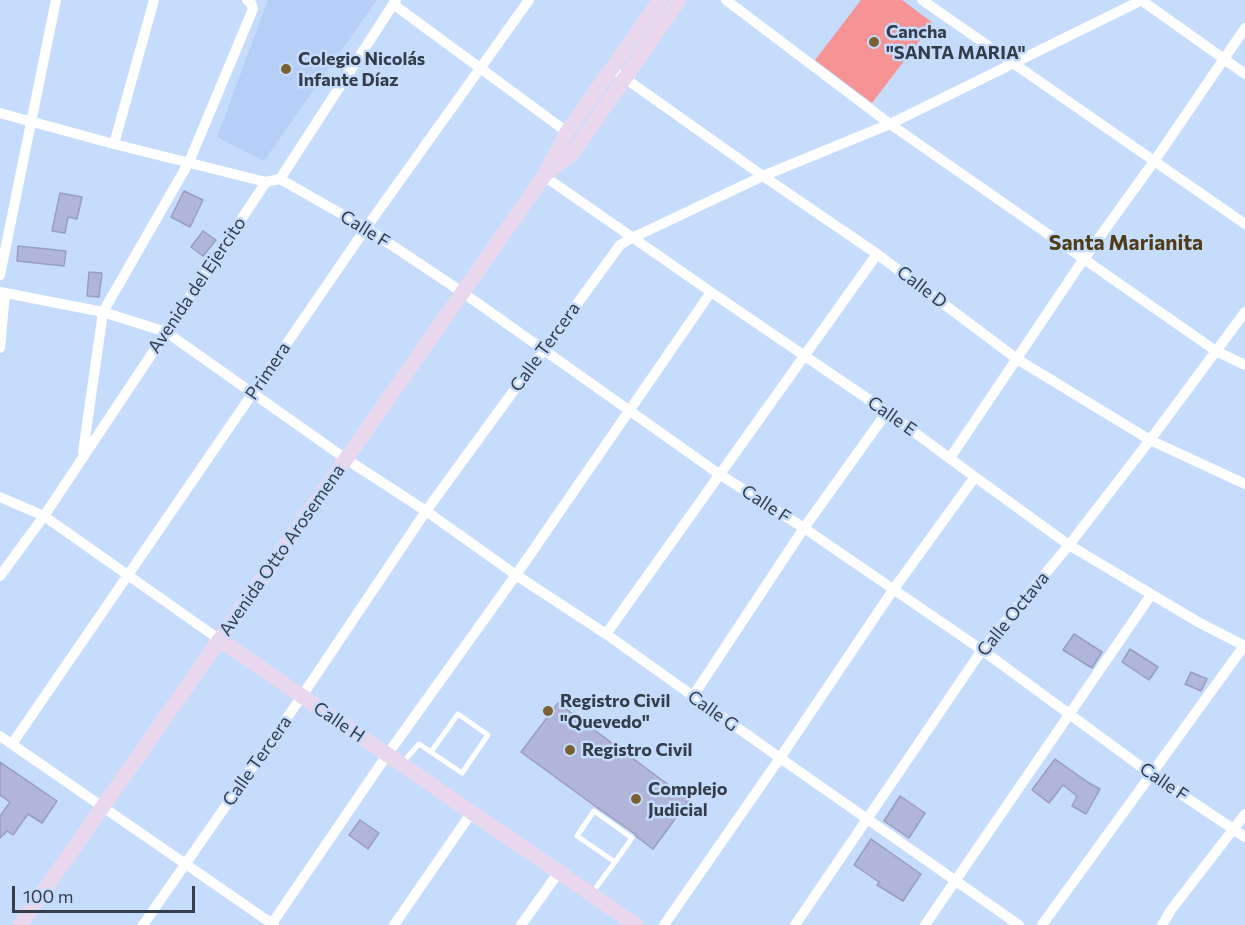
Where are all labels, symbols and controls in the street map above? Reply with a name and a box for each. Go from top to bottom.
place label: Cancha "SANTA MARIA" [886,21,1026,63]
marker: Cancha "SANTA MARIA" [867,35,881,49]
place label: Colegio Nicolás Infante Díaz [298,48,425,90]
marker: Colegio Nicolás Infante Díaz [279,62,293,76]
street label: Calle F [336,205,394,253]
street label: Avenida del Ejercito [143,213,251,357]
district label: Santa Marianita [1049,230,1203,256]
street label: Calle D [893,261,951,313]
street label: Calle Tercera [505,298,585,396]
street label: Primera [241,338,295,404]
street label: Calle E [863,392,921,440]
street label: Avenida Otto Arosemena [215,460,349,640]
street label: Calle F [737,480,795,528]
street label: Calle Octava [972,567,1054,661]
street label: Calle G [683,686,743,736]
place label: Registro Civil "Quevedo" [560,690,670,732]
street label: Calle H [309,697,369,747]
marker: Registro Civil "Quevedo" [541,704,555,718]
street label: Calle Tercera [218,712,296,810]
place label: Registro Civil [582,739,692,761]
marker: Registro Civil [563,743,577,757]
street label: Calle F [1136,758,1192,806]
place label: Complejo Judicial [648,778,728,820]
marker: Complejo Judicial [629,792,643,806]
scale bar [15,874,198,912]
text: 100 m [23,885,73,907]

